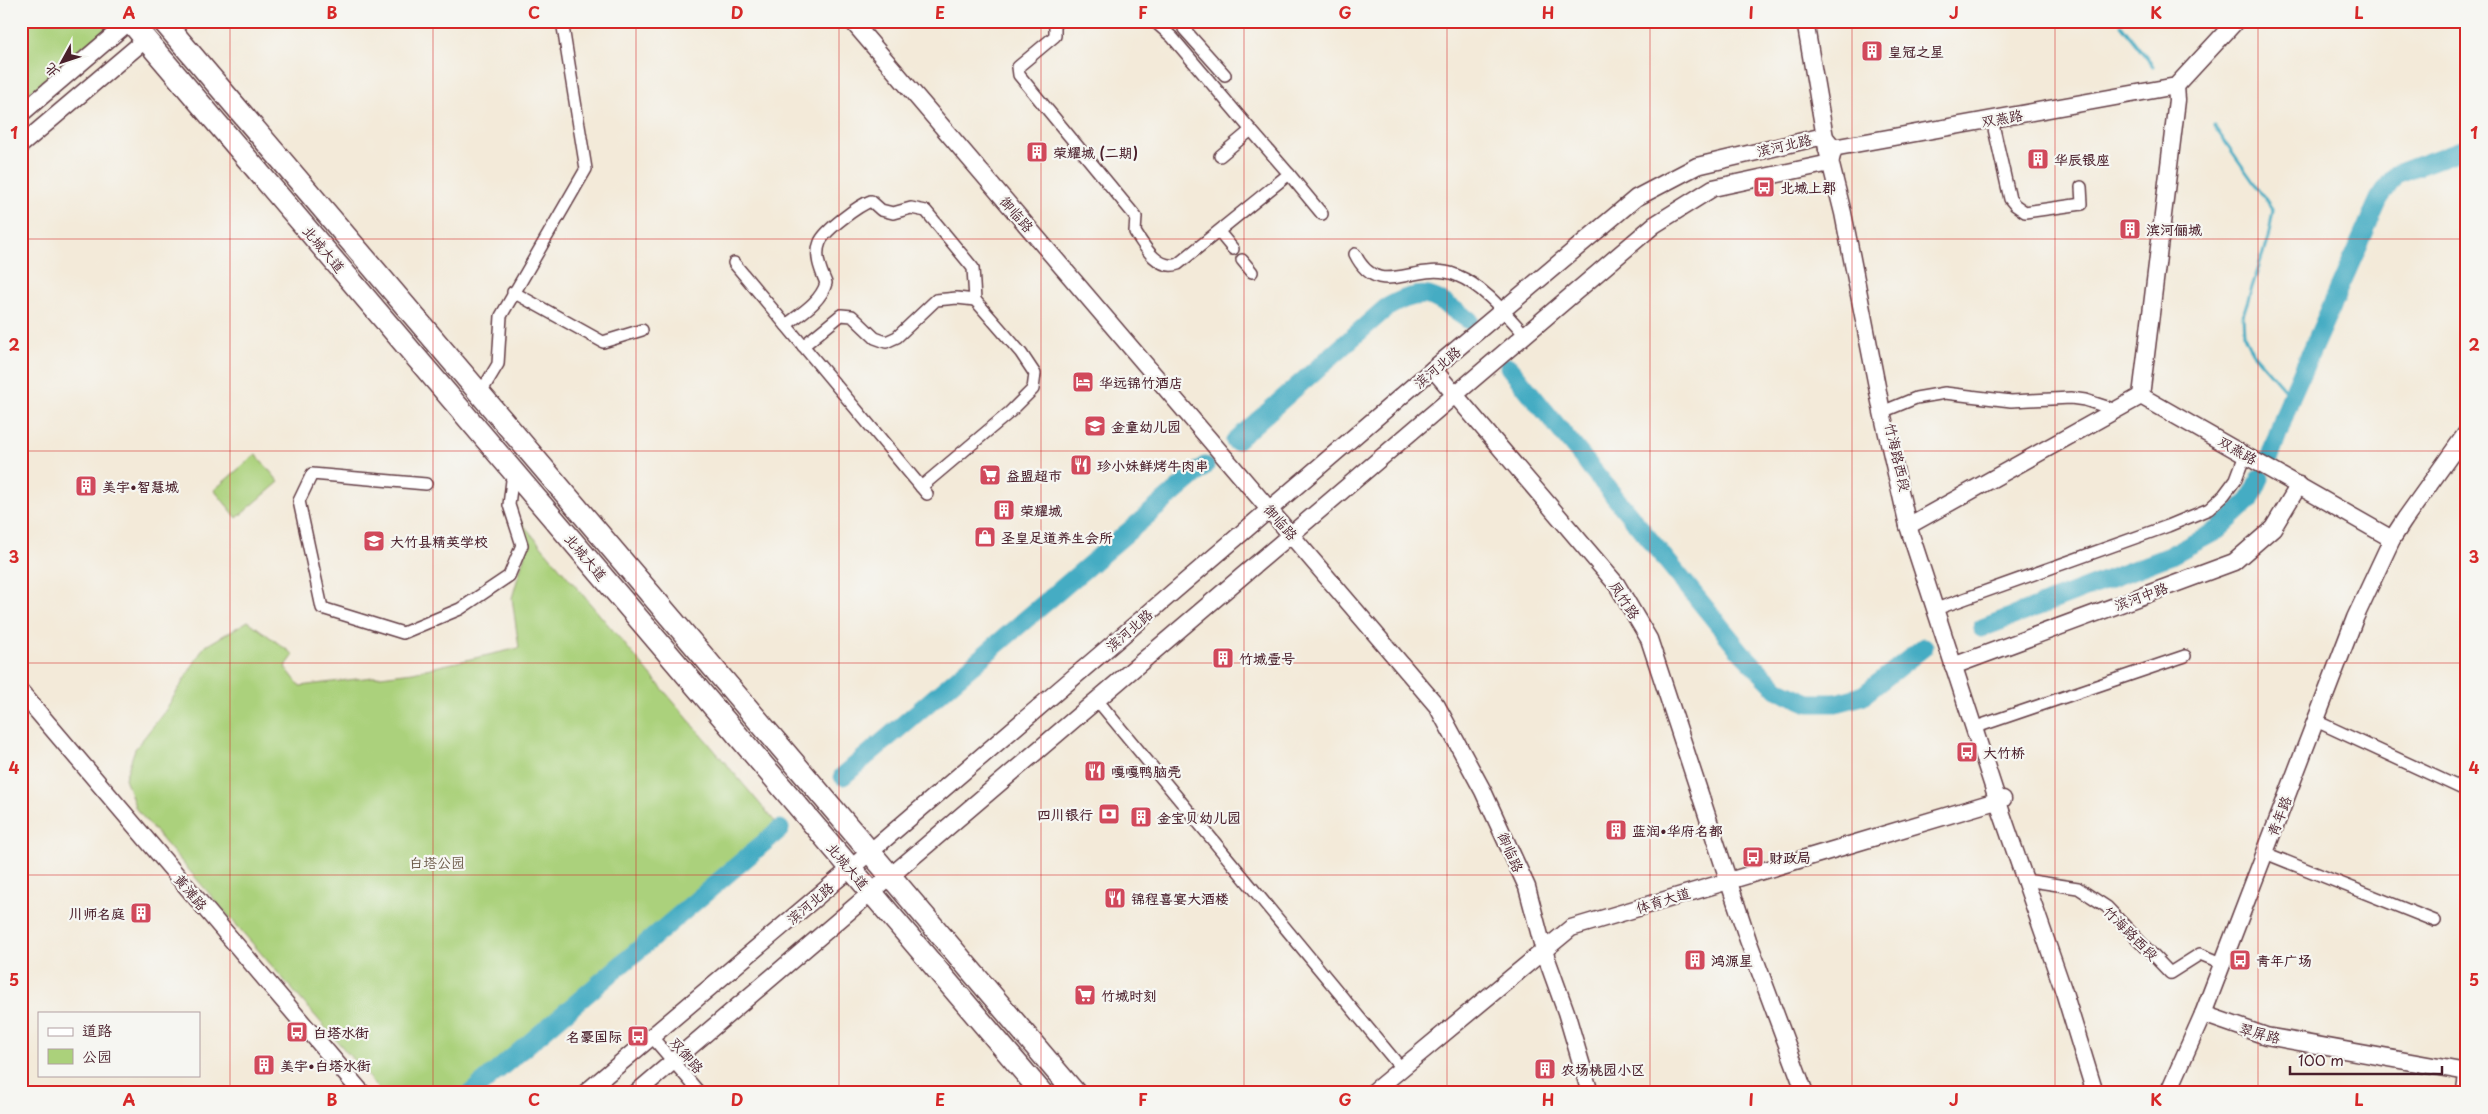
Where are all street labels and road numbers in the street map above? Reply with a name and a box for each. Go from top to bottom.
street label: 双燕路 [1979,104,2025,132]
street label: 滨河北路 [1754,128,1814,162]
street label: 御临路 [995,191,1039,237]
street label: 北城大道 [298,221,350,277]
street label: 滨河北路 [1409,341,1465,393]
street label: 竹海路西段 [1880,421,1916,493]
street label: 双燕路 [2215,430,2261,470]
street label: 御临路 [1259,499,1303,545]
street label: 北城大道 [560,529,612,585]
street label: 凤竹路 [1605,577,1645,623]
street label: 滨河中路 [2111,577,2171,615]
street label: 滨河北路 [1101,604,1157,656]
street label: 青年路 [2262,793,2296,839]
street label: 御临路 [1493,829,1529,875]
street label: 北城大道 [822,838,874,894]
street label: 黄滩路 [169,869,213,915]
street label: 滨河北路 [782,877,838,929]
street label: 体育大道 [1633,882,1693,918]
street label: 竹海路西段 [2099,901,2163,965]
street label: 翠屏路 [2237,1017,2283,1049]
street label: 双御路 [665,1032,709,1078]

